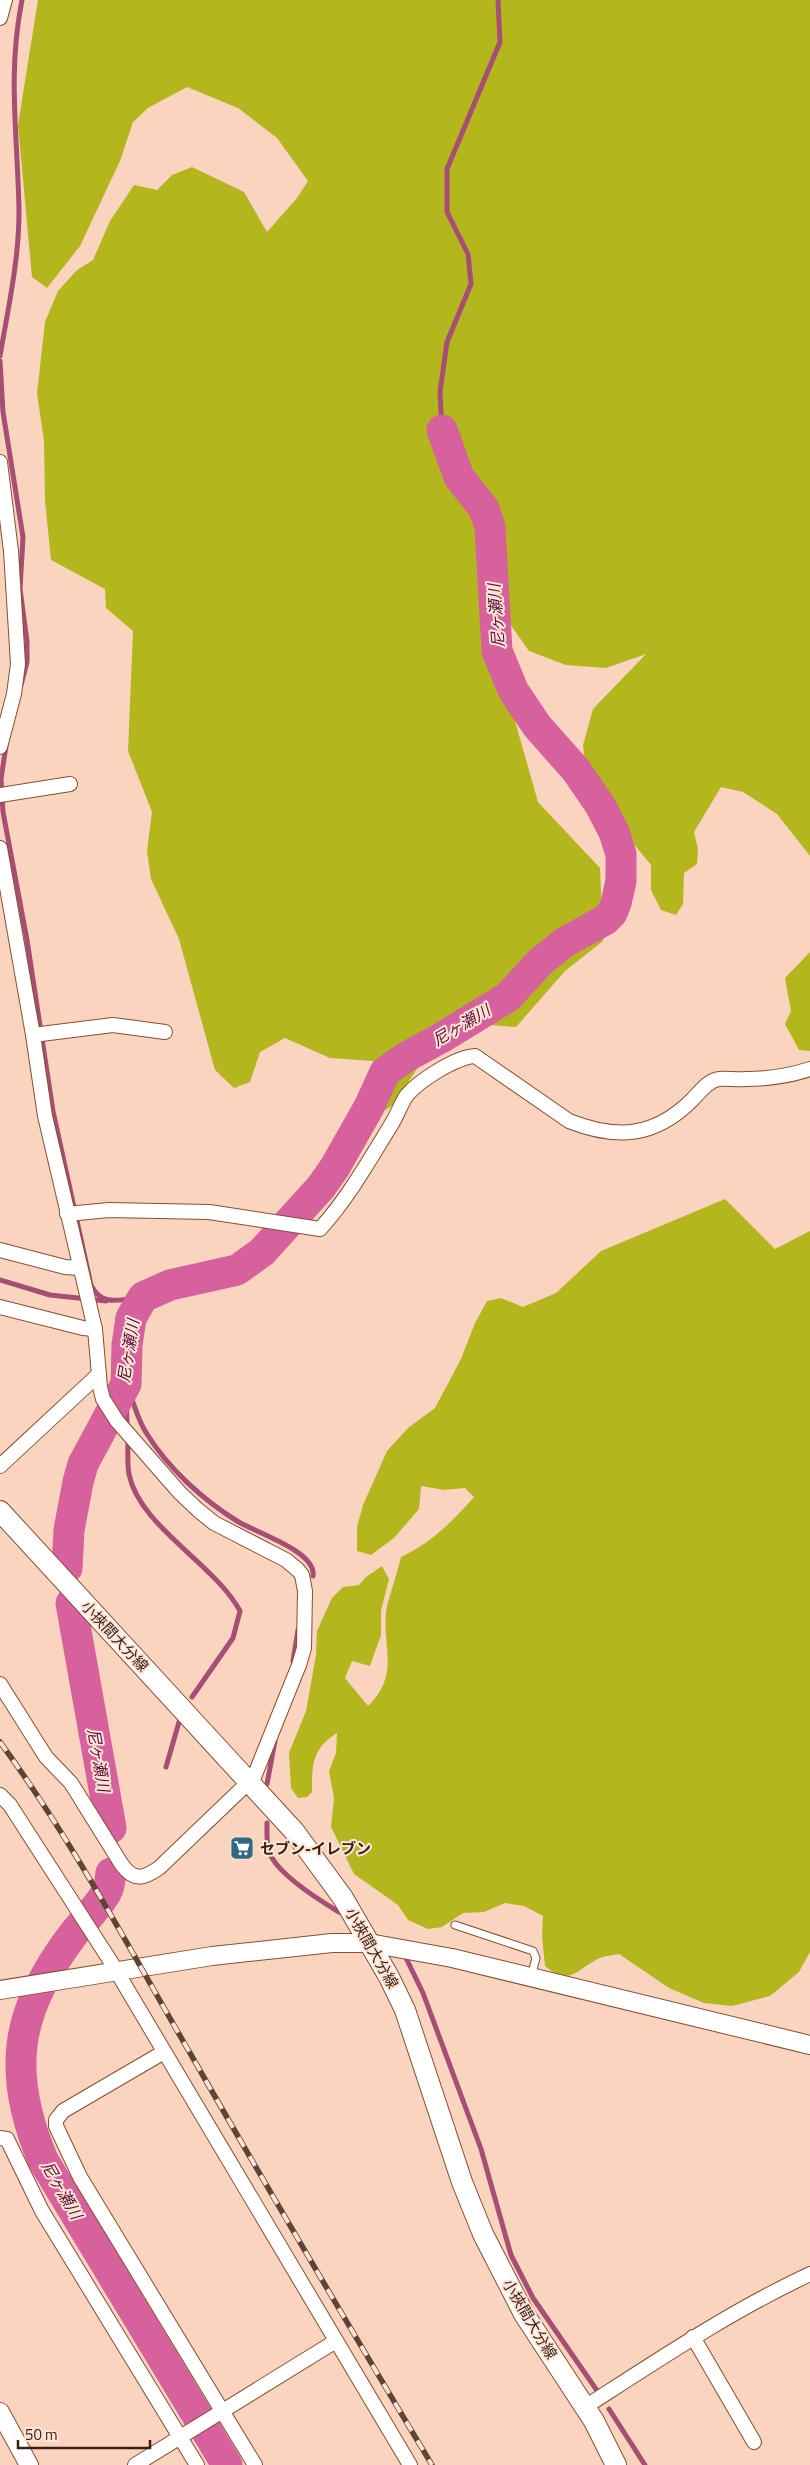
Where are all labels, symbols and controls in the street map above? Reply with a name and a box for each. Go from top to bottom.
water label: 尼ヶ瀬川 [482,581,510,649]
water label: 尼ヶ瀬川 [427,997,496,1052]
water label: 尼ヶ瀬川 [111,1316,145,1384]
street label: 小挾間大分線 [76,1595,154,1677]
water label: 尼ヶ瀬川 [82,1726,117,1796]
supermarket icon: セブン-イレブン [229,1835,255,1861]
place label: セブン-イレブン [260,1837,371,1860]
street label: 小挾間大分線 [340,1903,404,1993]
water label: 尼ヶ瀬川 [36,2156,89,2225]
street label: 小挾間大分線 [497,2274,563,2364]
scale bar [18,2418,150,2450]
text: 50 m [25,2423,58,2446]

